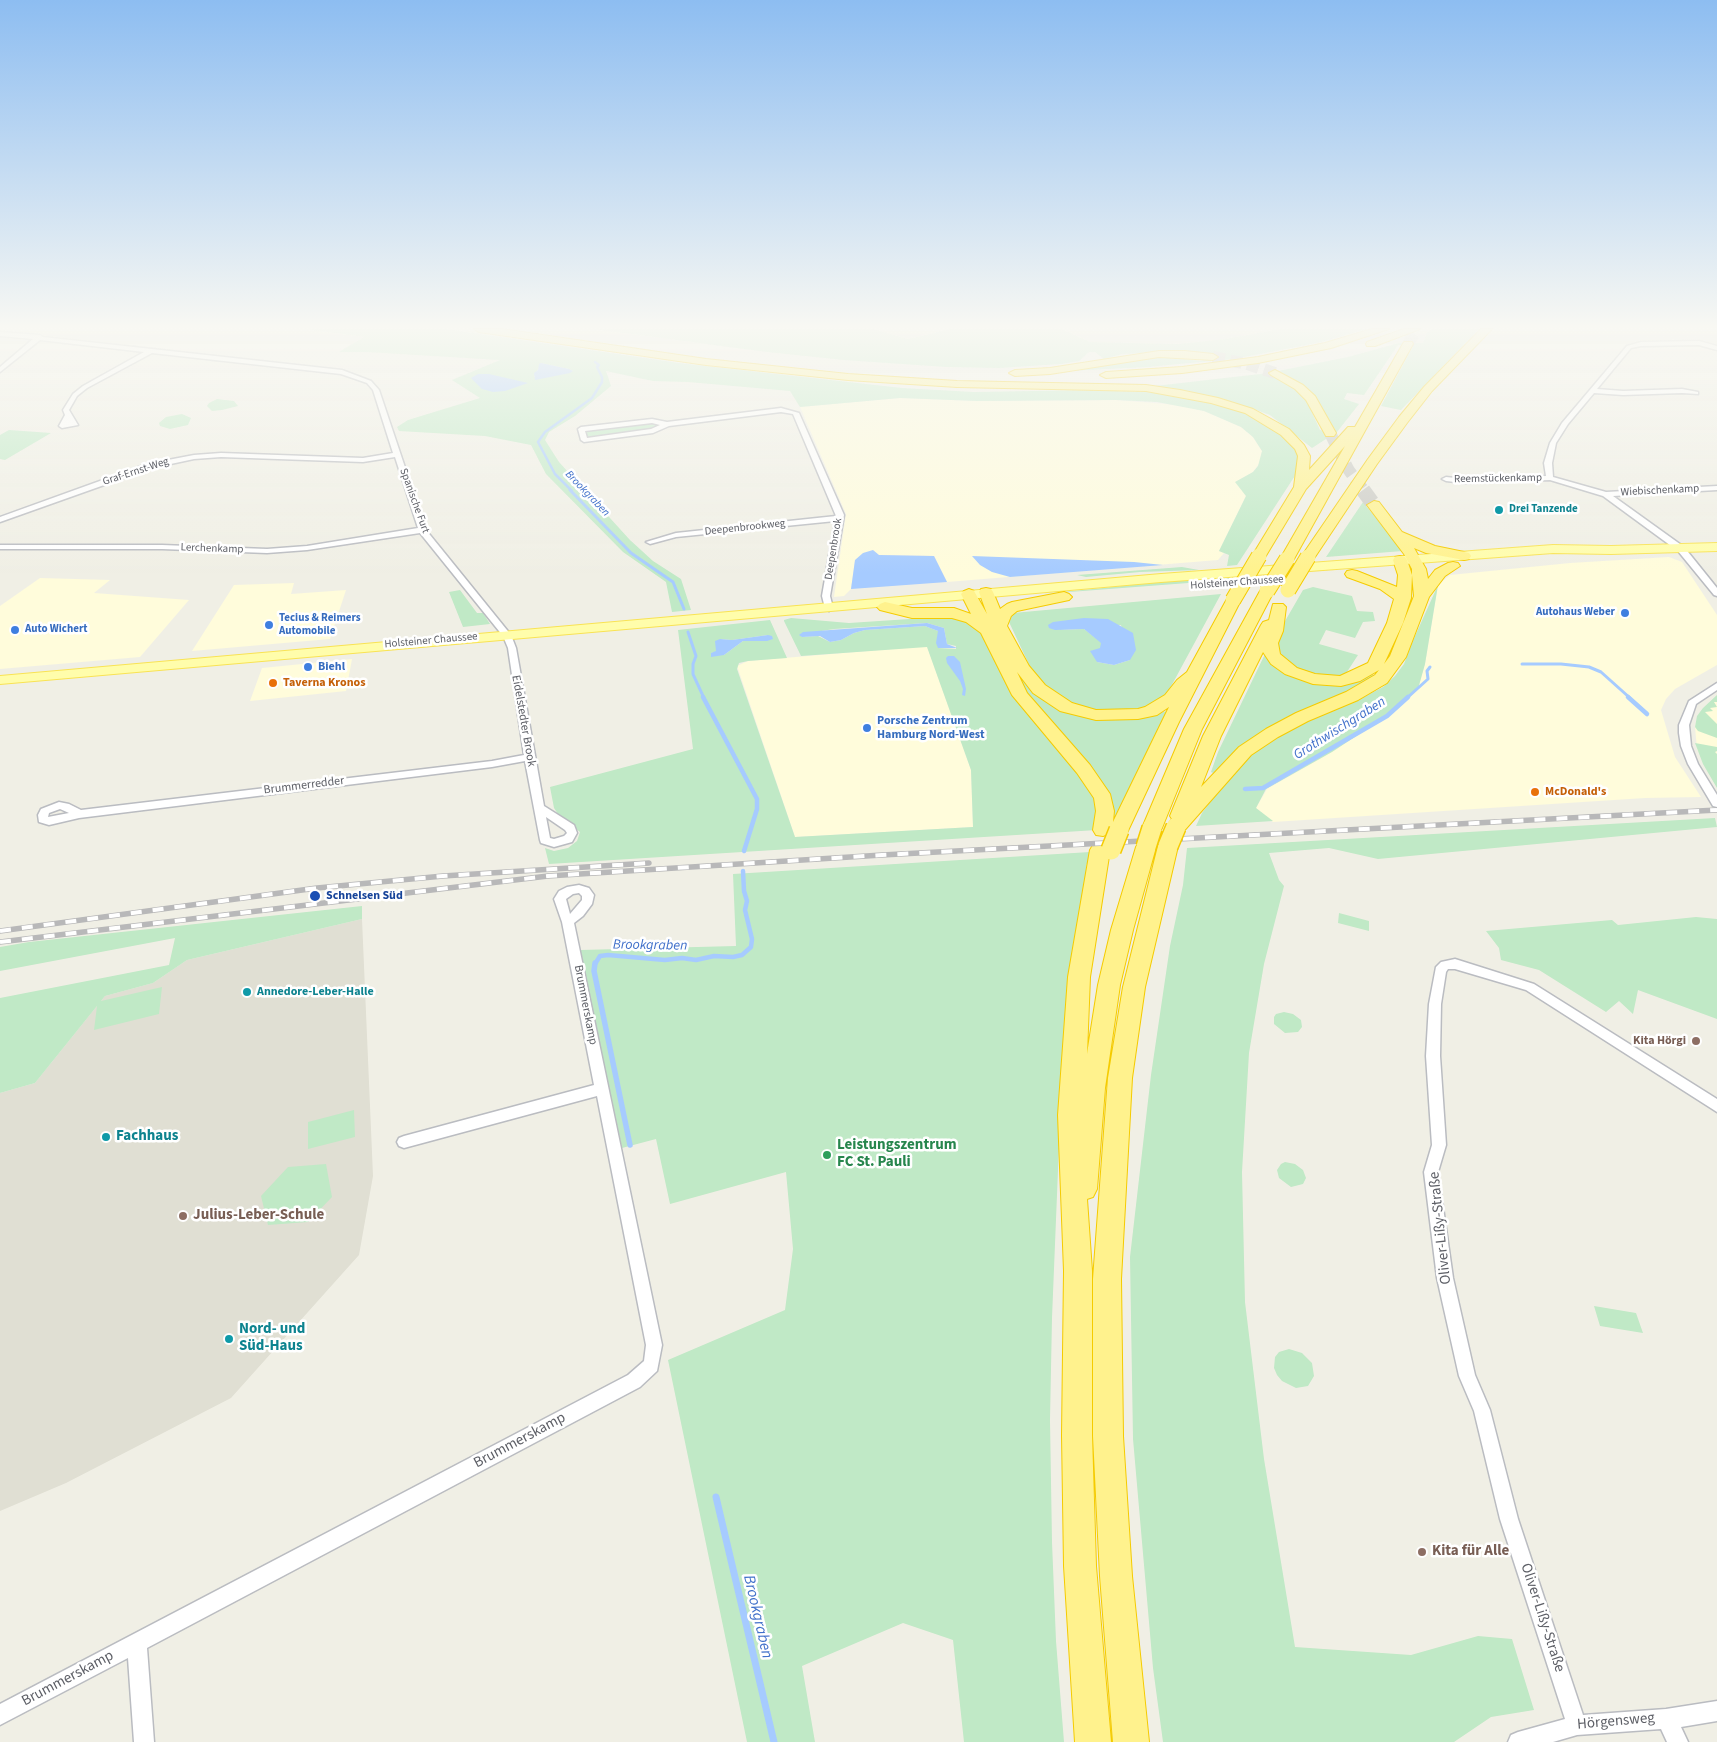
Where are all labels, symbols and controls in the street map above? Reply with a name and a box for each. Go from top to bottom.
street label: Graf-Ernst-Weg [101,455,171,489]
street label: Spanische Furt [396,467,432,535]
water label: Brookgraben [562,468,612,520]
street label: Reemstückenkamp [1454,472,1542,486]
street label: Wiebischenkamp [1620,482,1700,500]
place label: Drei Tanzende [1509,503,1578,517]
marker: Drei Tanzende [1493,504,1505,516]
street label: Deepenbrookweg [704,517,786,539]
street label: Deepenbrook [823,517,845,581]
street label: Lerchenkamp [180,541,244,557]
street label: Holsteiner Chaussee [1190,573,1284,593]
place label: Autohaus Weber [1536,606,1615,620]
marker: Autohaus Weber [1619,607,1631,619]
place label: Tecius & Reimers Automobile [279,612,361,638]
marker: Tecius & Reimers Automobile [263,619,275,631]
place label: Auto Wichert [25,623,88,637]
marker: Auto Wichert [9,624,21,636]
street label: Holsteiner Chaussee [384,630,478,652]
place label: Biehl [318,660,345,674]
marker: Biehl [302,661,314,673]
street label: Eidelstedter Brook [508,674,538,768]
place label: Taverna Kronos [283,676,365,690]
marker: Taverna Kronos [267,677,279,689]
water label: Grothwischgraben [1291,694,1389,764]
place label: Porsche Zentrum Hamburg Nord-West [877,714,985,742]
marker: Porsche Zentrum Hamburg Nord-West [861,722,873,734]
street label: Brummerredder [263,774,345,798]
place label: McDonald's [1545,785,1606,799]
marker: McDonald's [1529,786,1541,798]
marker: Schnelsen Süd [308,889,322,903]
place label: Schnelsen Süd [326,889,403,903]
water label: Brookgraben [613,937,687,955]
street label: Brummerskamp [570,964,600,1046]
place label: Annedore-Leber-Halle [257,985,374,999]
marker: Annedore-Leber-Halle [241,986,253,998]
place label: Kita Hörgi [1633,1034,1686,1048]
marker: Kita Hörgi [1690,1035,1702,1047]
place label: Fachhaus [116,1128,178,1146]
marker: Fachhaus [100,1131,112,1143]
place label: Leistungszentrum FC St. Pauli [837,1137,957,1172]
marker: Leistungszentrum FC St. Pauli [821,1149,833,1161]
street label: Oliver-Lißy-Straße [1426,1171,1456,1285]
place label: Julius-Leber-Schule [193,1207,324,1225]
marker: Julius-Leber-Schule [177,1210,189,1222]
place label: Nord- und Süd-Haus [239,1321,305,1356]
marker: Nord- und Süd-Haus [223,1333,235,1345]
street label: Brummerskamp [471,1409,569,1473]
place label: Kita für Alle [1432,1543,1509,1561]
marker: Kita für Alle [1416,1546,1428,1558]
street label: Oliver-Lißy-Straße [1516,1561,1568,1675]
water label: Brookgraben [738,1573,776,1661]
street label: Brummerskamp [19,1647,117,1711]
street label: Hörgensweg [1576,1710,1656,1734]

